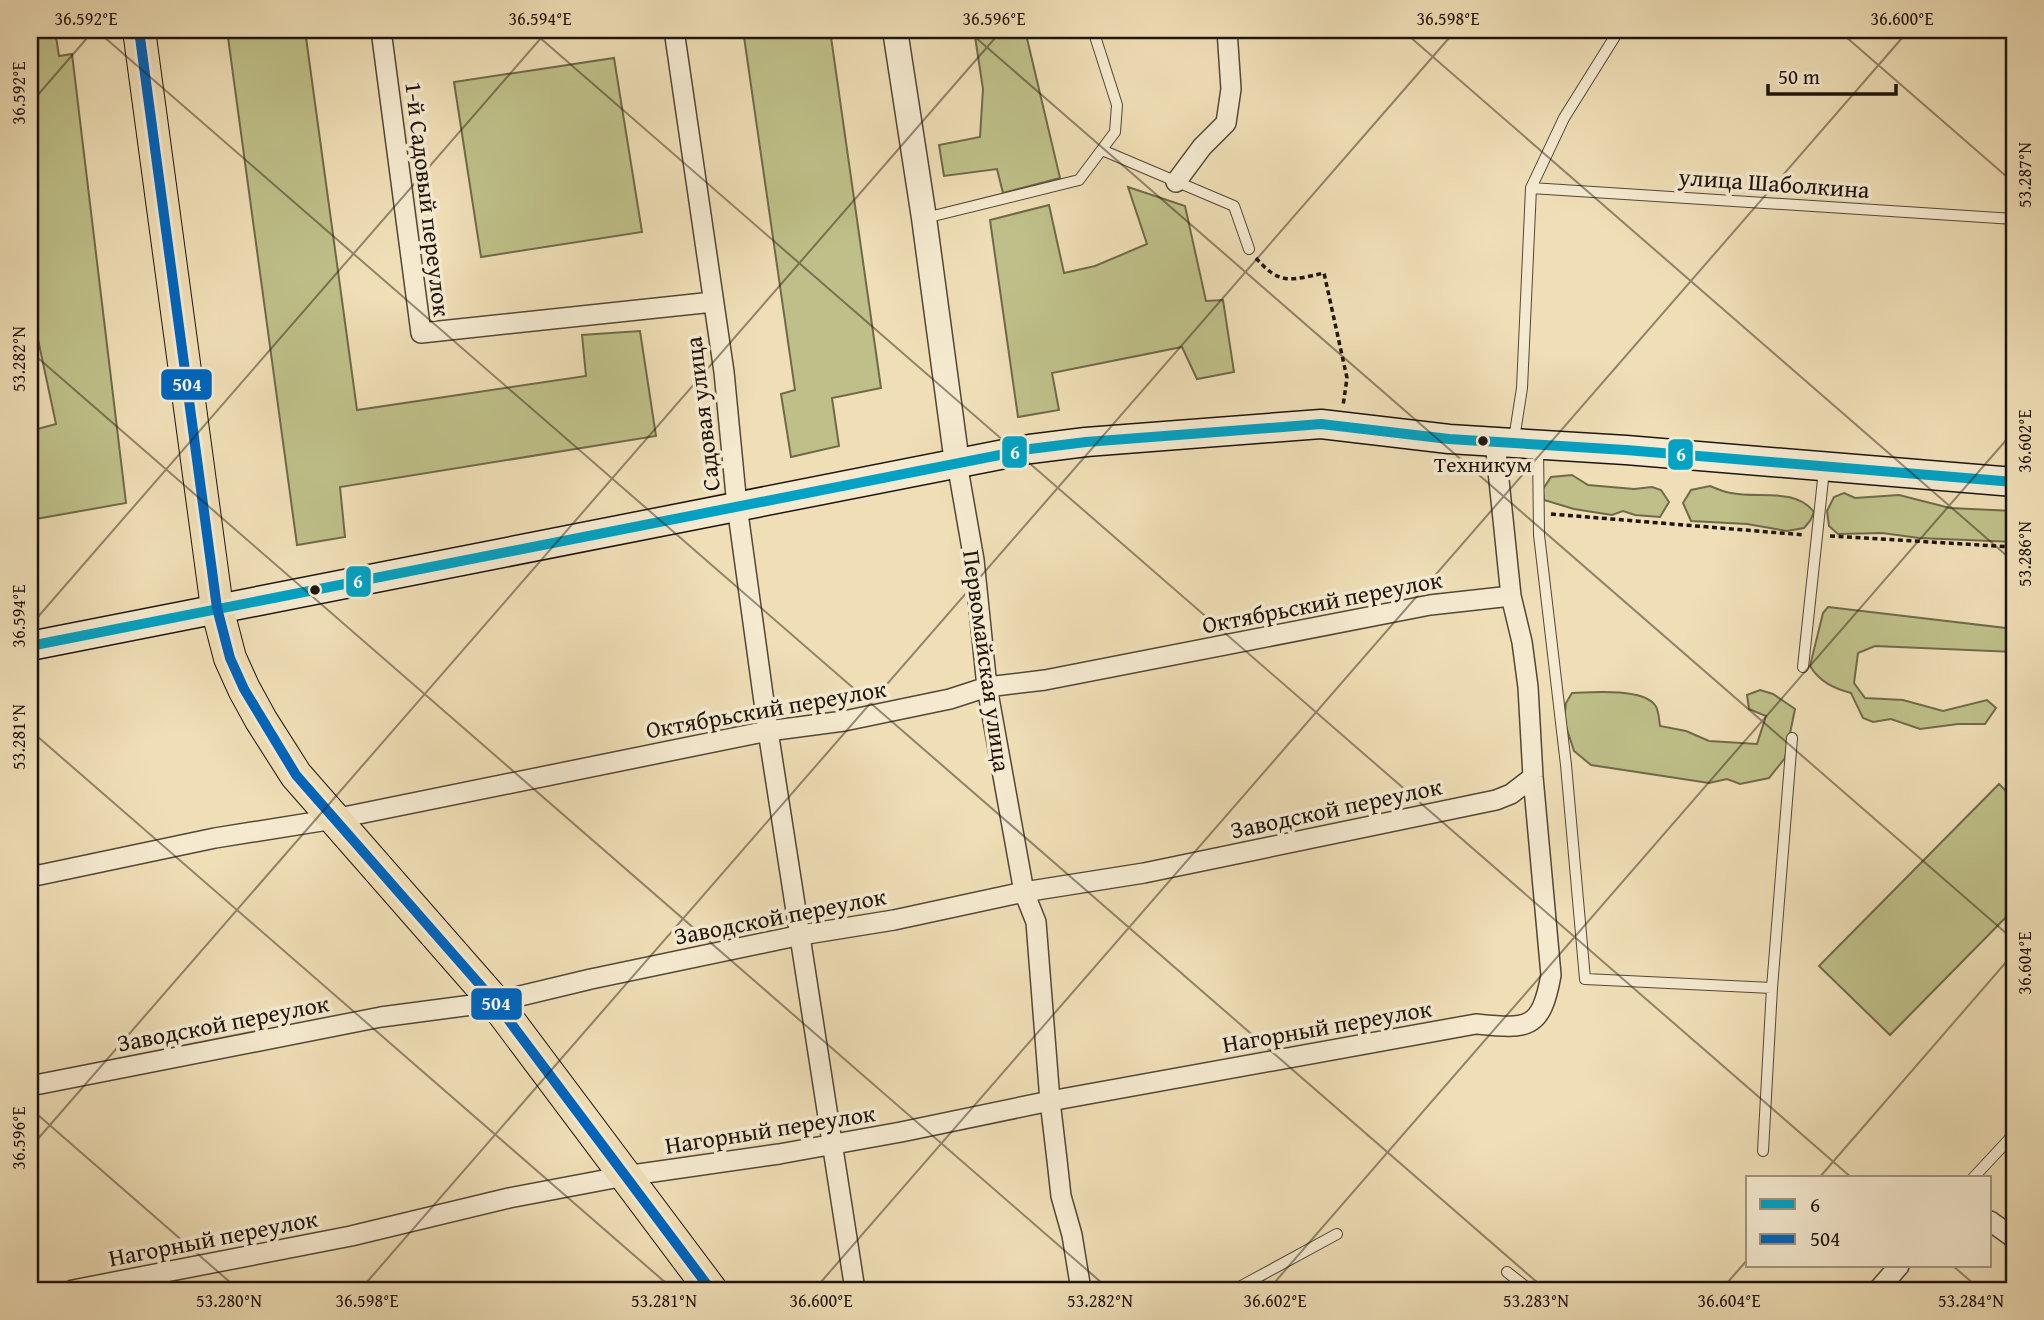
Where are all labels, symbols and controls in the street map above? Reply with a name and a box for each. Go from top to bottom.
text: 36.592°E [54,5,118,32]
text: 36.594°E [508,5,572,32]
text: 36.596°E [962,5,1026,32]
text: 36.598°E [1416,5,1480,32]
text: 36.600°E [1870,5,1934,32]
scale bar [1768,52,1895,96]
text: 36.592°E [5,61,32,125]
text: 50 m [1778,61,1820,92]
street label: 1-й Садовый переулок [396,80,460,319]
text: 53.287°N [2011,142,2038,208]
street label: улица Шаболкина [1676,159,1871,207]
text: 53.282°N [5,326,32,392]
street label: Садовая улица [675,334,729,493]
line badge: 504 [160,368,213,401]
text: 504 [172,370,202,398]
text: 36.602°E [2011,409,2038,473]
marker: Техникум [1476,434,1490,448]
line badge: 6 [1001,435,1028,469]
text: 6 [1010,438,1020,466]
line badge: 6 [1667,438,1694,471]
text: 6 [1676,440,1686,468]
place label: Техникум [1434,448,1532,480]
text: 53.286°N [2011,521,2038,587]
street label: Первомайская улица [954,548,1020,775]
street label: Октябрьский переулок [1199,561,1445,642]
line badge: 6 [345,565,372,598]
text: 6 [353,567,363,595]
unlabelled marker [308,583,322,597]
text: 36.594°E [5,584,32,648]
street label: Октябрьский переулок [643,671,889,747]
text: 53.281°N [5,704,32,770]
street label: Заводской переулок [1227,768,1445,847]
street label: Заводской переулок [671,878,889,954]
text: 36.604°E [2011,931,2038,995]
street label: Заводской переулок [114,985,332,1061]
line badge: 504 [470,987,523,1021]
text: 504 [481,989,511,1017]
street label: Нагорный переулок [1219,990,1435,1062]
street label: Нагорный переулок [662,1095,878,1163]
text: 36.596°E [5,1106,32,1170]
legend [1746,1176,1992,1268]
text: 6 [1810,1189,1820,1220]
street label: Нагорный переулок [105,1200,321,1275]
text: 504 [1810,1223,1840,1254]
text: 53.280°N [196,1287,262,1314]
text: 36.598°E [335,1287,399,1314]
text: 53.281°N [631,1287,697,1314]
text: 36.600°E [789,1287,853,1314]
text: 53.282°N [1067,1287,1133,1314]
text: 36.602°E [1243,1287,1307,1314]
text: 53.283°N [1503,1287,1569,1314]
text: 36.604°E [1697,1287,1761,1314]
text: 53.284°N [1938,1287,2004,1314]

